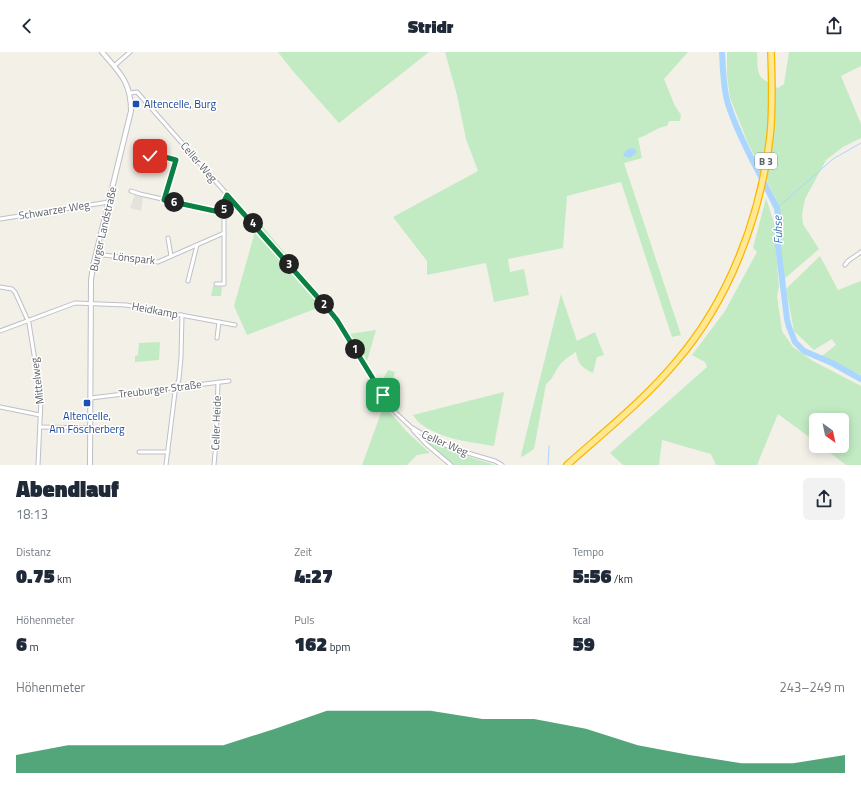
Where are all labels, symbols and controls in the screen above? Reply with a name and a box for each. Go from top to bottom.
text: Stridr [408,13,453,40]
icon: back [16,15,38,37]
icon: share [823,15,845,37]
place label: Altencelle, Burg [144,96,217,112]
marker: Altencelle, Burg [131,99,141,109]
street label: Celler Weg [177,138,221,186]
pin [133,139,167,173]
icon: check [139,145,161,167]
road number: B 3 [755,153,777,169]
street label: Burger Landstraße [85,185,121,273]
pin: 6 [164,192,184,212]
text: 6 [171,194,177,210]
street label: Schwarzer Weg [17,196,91,224]
pin: 5 [214,199,234,219]
text: 5 [221,201,227,217]
pin: 4 [243,213,263,233]
water label: Fuhse [767,214,787,245]
text: 4 [250,215,256,231]
street label: Lönspark [112,248,157,268]
pin: 3 [279,254,299,274]
text: 3 [286,256,292,272]
pin: 2 [314,294,334,314]
text: 2 [321,296,327,312]
street label: Heidkamp [130,298,180,322]
pin: 1 [345,339,365,359]
text: 1 [352,341,358,357]
street label: Mittelweg [26,356,48,405]
street label: Treuburger Straße [118,376,203,402]
pin [366,378,400,412]
icon: arrive [372,384,394,406]
street label: Celler Heide [207,395,225,451]
marker: Altencelle, Am Föscherberg [82,398,92,408]
place label: Altencelle, Am Föscherberg [49,408,125,437]
north arrow [809,413,849,453]
map controls [809,413,849,453]
street label: Celler Weg [419,426,471,460]
text: Abendlauf [16,472,119,506]
button: share [803,478,845,520]
text: 18:13 [16,504,48,524]
text: Distanz [16,544,51,560]
text: Zeit [294,544,312,560]
text: Tempo [573,544,604,560]
text: 0.75 [16,560,55,591]
text: 4:27 [294,560,333,591]
text: 5:56 [573,560,611,591]
text: km [55,571,72,587]
text: /km [611,571,633,587]
text: Höhenmeter [16,612,75,628]
text: Puls [294,612,314,628]
text: kcal [573,612,591,628]
text: 6 [16,628,27,659]
text: 162 [294,628,327,659]
text: 59 [573,628,595,659]
text: m [27,639,39,655]
text: bpm [327,639,351,655]
text: Höhenmeter [16,677,85,697]
text: 243–249 m [779,677,845,697]

